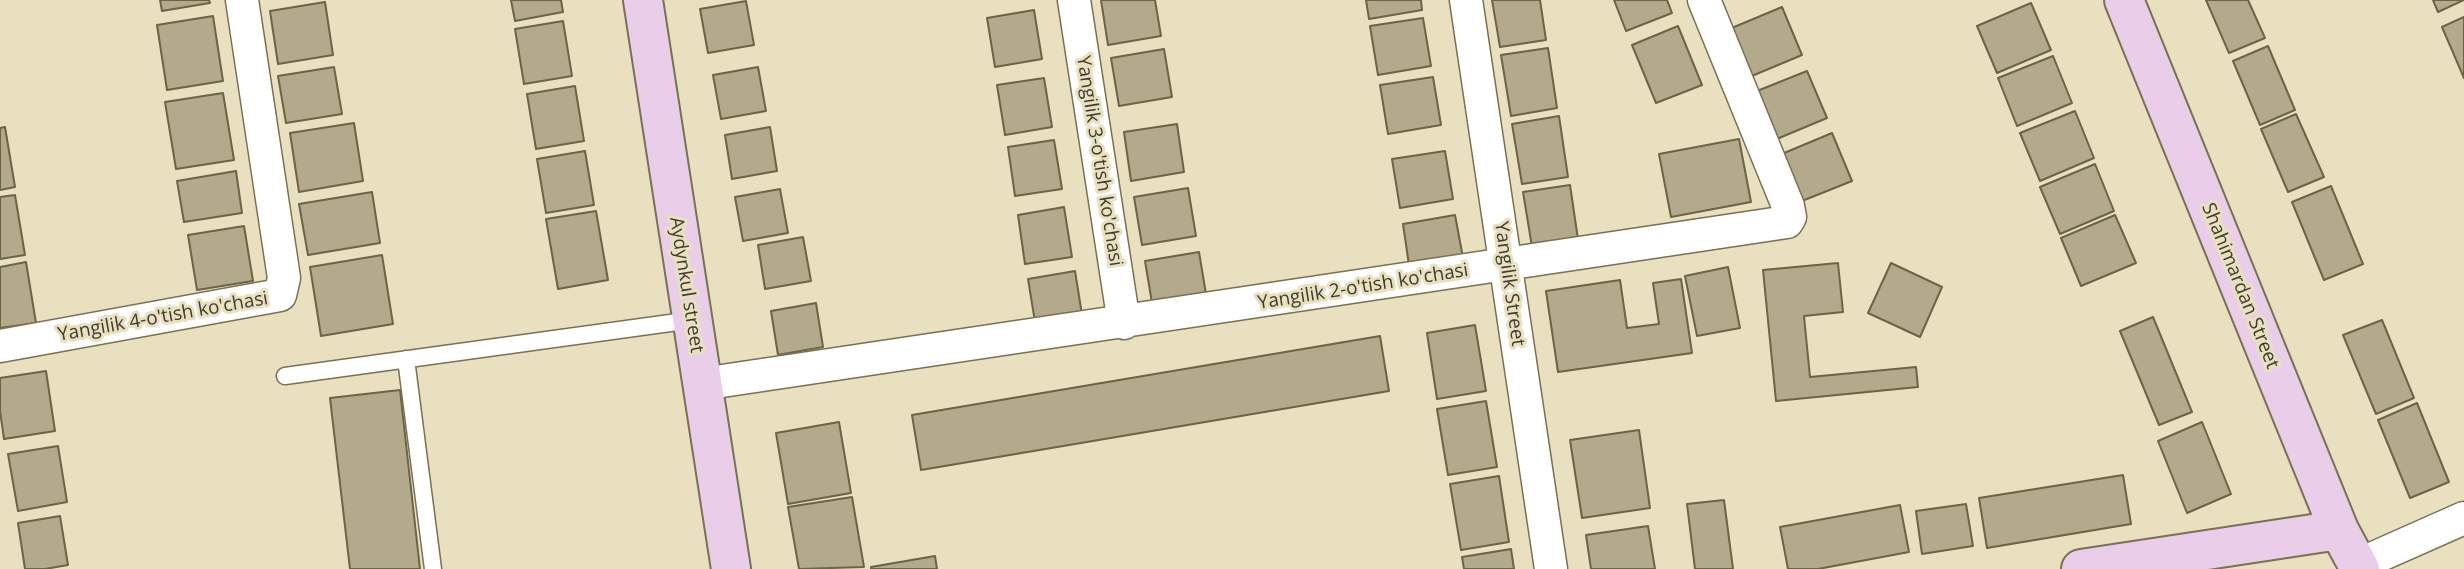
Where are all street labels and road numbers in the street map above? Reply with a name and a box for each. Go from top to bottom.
street label: Yangilik 3-o'tish ko'chasi [1071,54,1127,268]
street label: Shahimardan Street [2196,200,2284,372]
street label: Aydynkul street [664,215,708,355]
street label: Yangilik Street [1489,220,1529,348]
street label: Yangilik 2-o'tish ko'chasi [1256,259,1470,315]
street label: Yangilik 4-o'tish ko'chasi [56,287,270,347]

